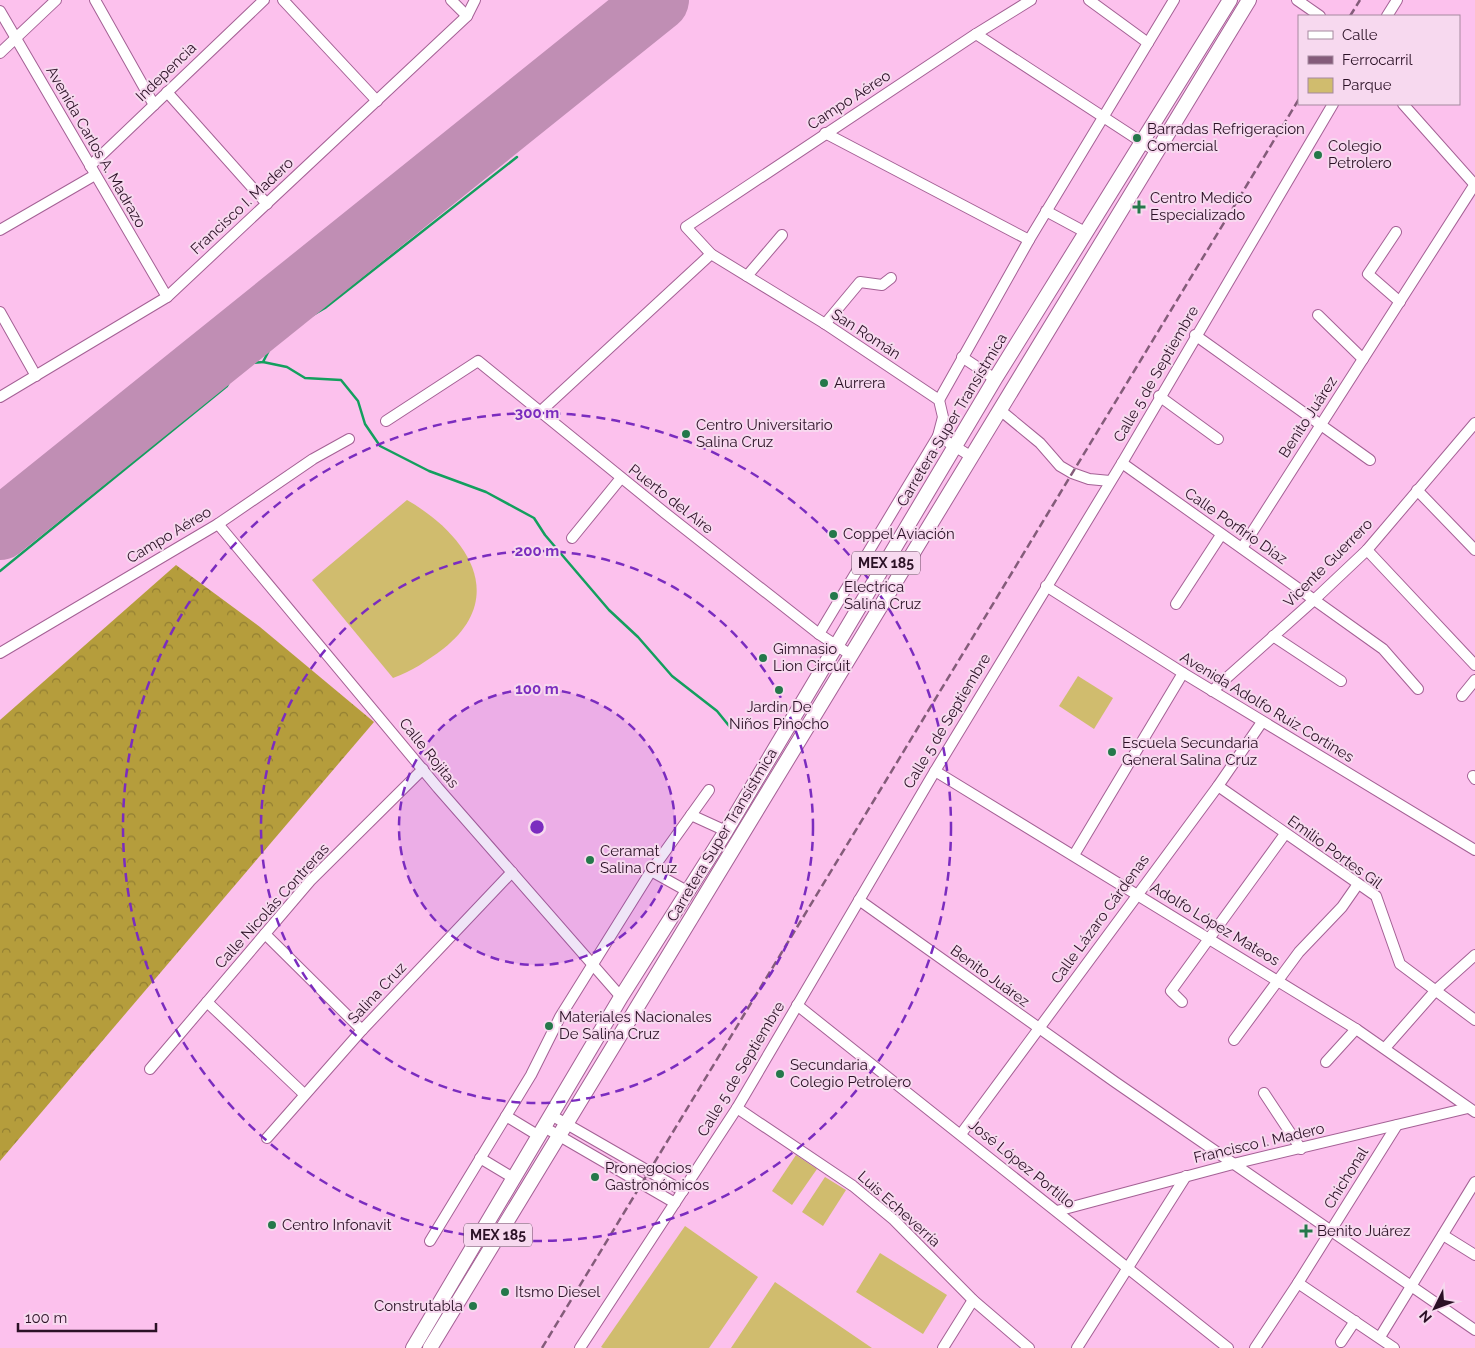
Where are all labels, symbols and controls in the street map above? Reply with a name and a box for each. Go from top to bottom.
legend [1298,15,1460,105]
text: Calle [1342,26,1378,44]
street label: Indepencia [132,39,200,105]
text: Ferrocarril [1342,51,1414,69]
street label: Avenida Carlos A. Madrazo [42,63,150,231]
street label: Campo Aéreo [804,66,894,133]
text: Parque [1342,76,1392,94]
place label: Barradas Refrigeracion Comercial [1147,120,1305,155]
marker: Barradas Refrigeracion Comercial [1131,132,1143,144]
place label: Colegio Petrolero [1328,137,1392,172]
marker: Colegio Petrolero [1312,149,1324,161]
street label: Francisco I. Madero [187,154,297,258]
place label: Centro Medico Especializado [1150,189,1252,224]
marker: Centro Medico Especializado [1132,200,1146,214]
street label: Calle 5 de Septiembre [1110,303,1202,445]
street label: San Román [828,305,904,363]
street label: Carretera Super Transístmica [893,330,1011,510]
street label: Benito Juárez [1275,373,1341,461]
place label: Aurrera [834,374,885,392]
marker: Aurrera [818,377,830,389]
text: 300 m [515,404,559,422]
place label: Centro Universitario Salina Cruz [696,416,833,451]
marker: Centro Universitario Salina Cruz [680,428,692,440]
street label: Puerto del Aire [625,460,717,538]
street label: Calle Porfirio Díaz [1181,484,1291,568]
street label: Campo Aéreo [124,503,215,567]
street label: Vicente Guerrero [1280,515,1376,611]
place label: Coppel Aviación [843,525,955,543]
marker: Coppel Aviación [827,528,839,540]
text: 200 m [515,542,559,560]
road number: MEX 185 [852,552,920,574]
place label: Electrica Salina Cruz [844,578,921,613]
marker: Electrica Salina Cruz [828,590,840,602]
place label: Gimnasio Lion Circuit [773,640,851,675]
street label: Avenida Adolfo Ruiz Cortines [1177,648,1357,766]
street label: Calle 5 de Septiembre [900,650,995,792]
marker: Gimnasio Lion Circuit [757,652,769,664]
text: 100 m [515,680,559,698]
marker: Jardin De Niños Pinocho [773,684,785,696]
place label: Jardin De Niños Pinocho [729,698,829,733]
street label: Calle Rojitas [395,714,463,792]
place label: Escuela Secundaria General Salina Cruz [1122,734,1258,769]
street label: Carretera Super Transístmica [663,745,781,925]
marker: Escuela Secundaria General Salina Cruz [1106,746,1118,758]
street label: Emilio Portes Gil [1284,812,1387,893]
centre of rings [528,818,546,836]
street label: Calle Nicolás Contreras [211,840,333,972]
place label: Ceramat Salina Cruz [600,842,677,877]
street label: Calle Lázaro Cárdenas [1047,851,1153,987]
marker: Ceramat Salina Cruz [584,854,596,866]
street label: Adolfo López Mateos [1147,878,1283,970]
street label: Benito Juárez [947,941,1033,1011]
street label: Salina Cruz [344,959,410,1027]
street label: Calle 5 de Septiembre [694,998,789,1140]
place label: Materiales Nacionales De Salina Cruz [559,1008,712,1043]
marker: Materiales Nacionales De Salina Cruz [543,1020,555,1032]
place label: Secundaria Colegio Petrolero [790,1056,911,1091]
marker: Secundaria Colegio Petrolero [774,1068,786,1080]
street label: José López Portillo [965,1116,1079,1212]
street label: Francisco I. Madero [1192,1119,1326,1167]
street label: Chichonal [1320,1143,1372,1212]
place label: Pronegocios Gastronómicos [605,1159,709,1194]
street label: Luis Echeverría [854,1167,944,1251]
marker: Pronegocios Gastronómicos [589,1171,601,1183]
place label: Centro Infonavit [282,1216,392,1234]
marker: Centro Infonavit [266,1219,278,1231]
place label: Benito Juárez [1317,1222,1410,1240]
road number: MEX 185 [464,1224,532,1246]
marker: Benito Juárez [1299,1224,1313,1238]
place label: Itsmo Diesel [515,1283,601,1301]
north arrow [1410,1283,1460,1333]
marker: Itsmo Diesel [499,1286,511,1298]
place label: Construtabla [374,1297,463,1315]
scale bar [18,1300,155,1332]
marker: Construtabla [467,1300,479,1312]
text: N [1416,1307,1435,1326]
text: 100 m [25,1309,67,1327]

